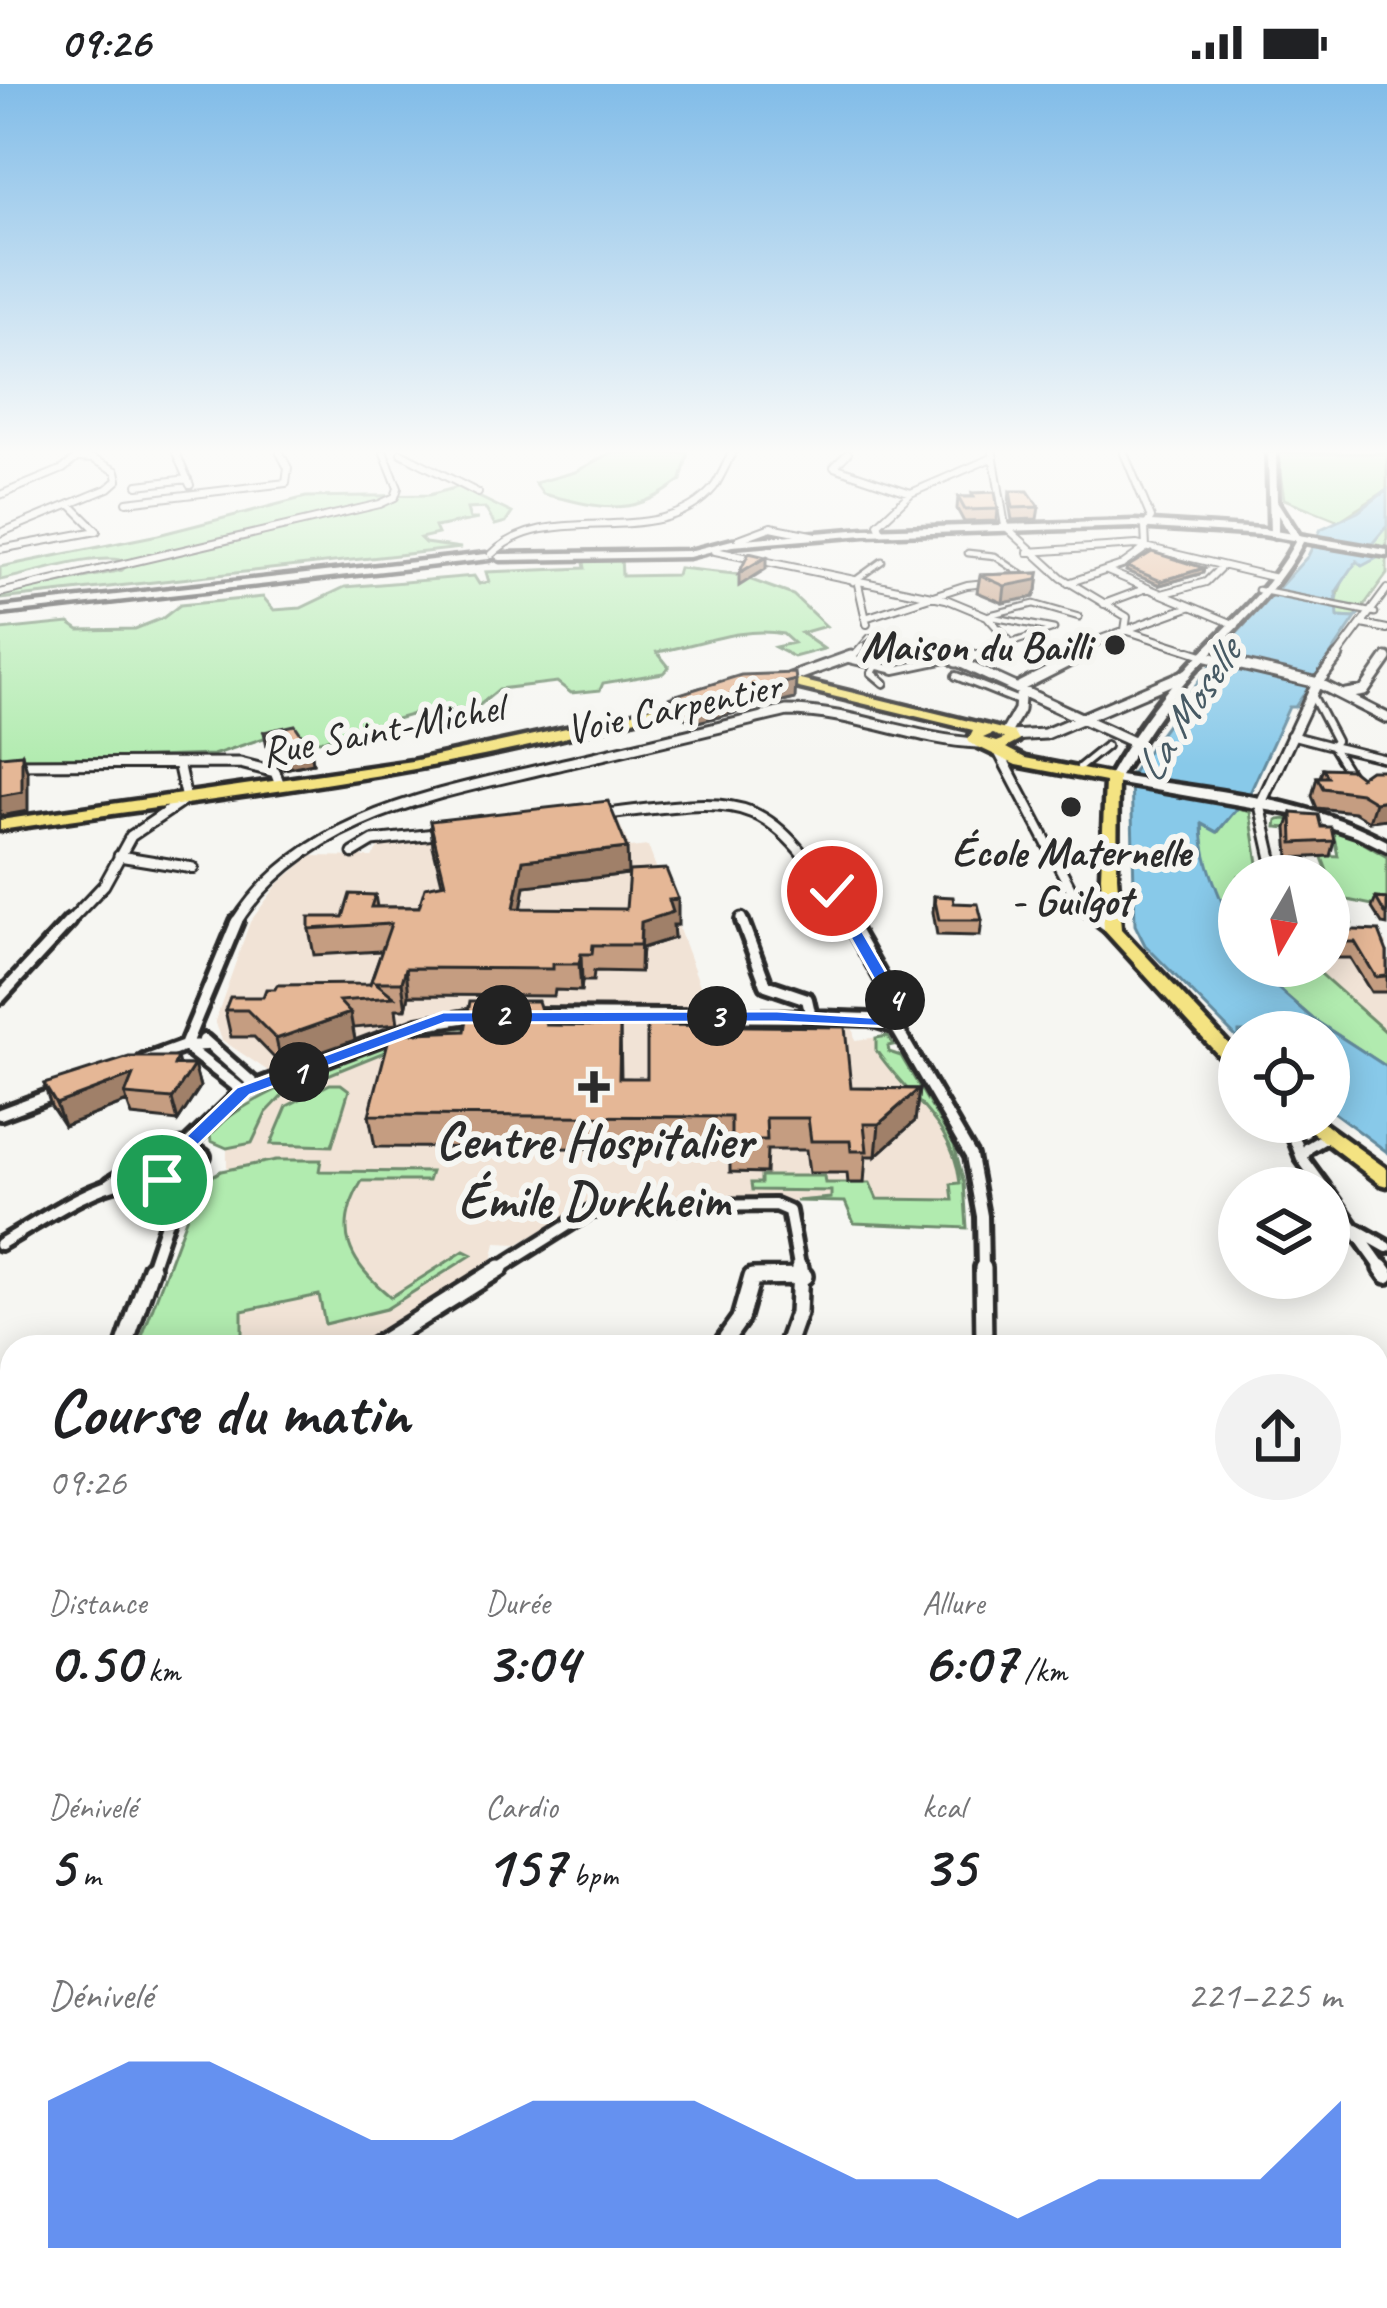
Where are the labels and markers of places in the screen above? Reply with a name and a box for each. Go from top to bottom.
place label: Maison du Bailli [861,620,1097,673]
marker: Maison du Bailli [1102,632,1128,658]
marker: École Maternelle - Guilgot [1058,794,1084,820]
place label: École Maternelle - Guilgot [952,826,1193,927]
pin [781,840,883,942]
pin: 4 [865,970,925,1030]
pin: 2 [472,985,532,1045]
pin: 3 [687,986,747,1046]
pin: 1 [269,1042,329,1102]
marker: Centre Hospitalier Émile Durkheim [578,1071,610,1103]
place label: Centre Hospitalier Émile Durkheim [436,1109,758,1232]
pin [111,1129,213,1231]

